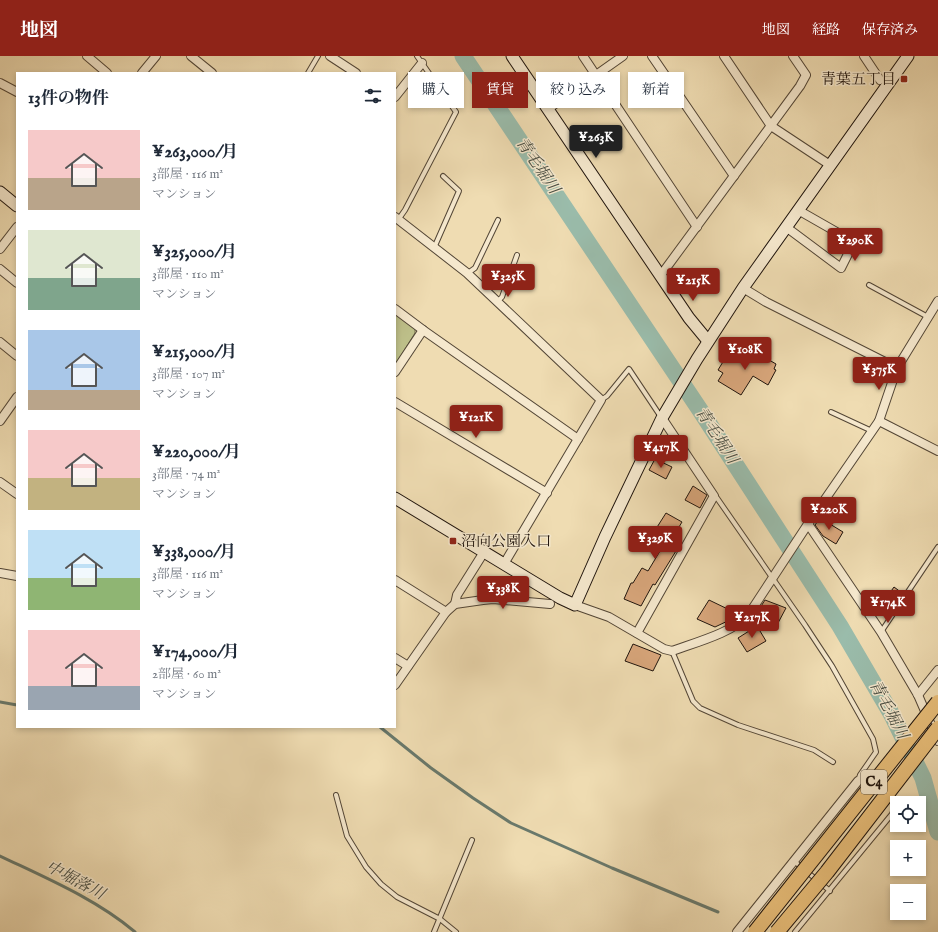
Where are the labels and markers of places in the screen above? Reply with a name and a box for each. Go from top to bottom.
place label: 青葉五丁目 [821,70,896,89]
marker: 青葉五丁目 [899,74,909,84]
pin: ¥263K [568,125,624,159]
pin: ¥290K [827,228,883,262]
pin: ¥325K [480,264,536,298]
pin: ¥215K [665,268,721,302]
pin: ¥108K [717,337,773,371]
pin: ¥375K [851,357,907,391]
pin: ¥121K [448,405,504,439]
pin: ¥417K [633,435,689,469]
pin: ¥220K [801,497,857,531]
pin: ¥329K [627,526,683,560]
place label: 沼向公園入口 [461,532,551,551]
marker: 沼向公園入口 [448,536,458,546]
pin: ¥338K [475,576,531,610]
pin: ¥174K [860,590,916,624]
pin: ¥217K [724,605,780,639]

